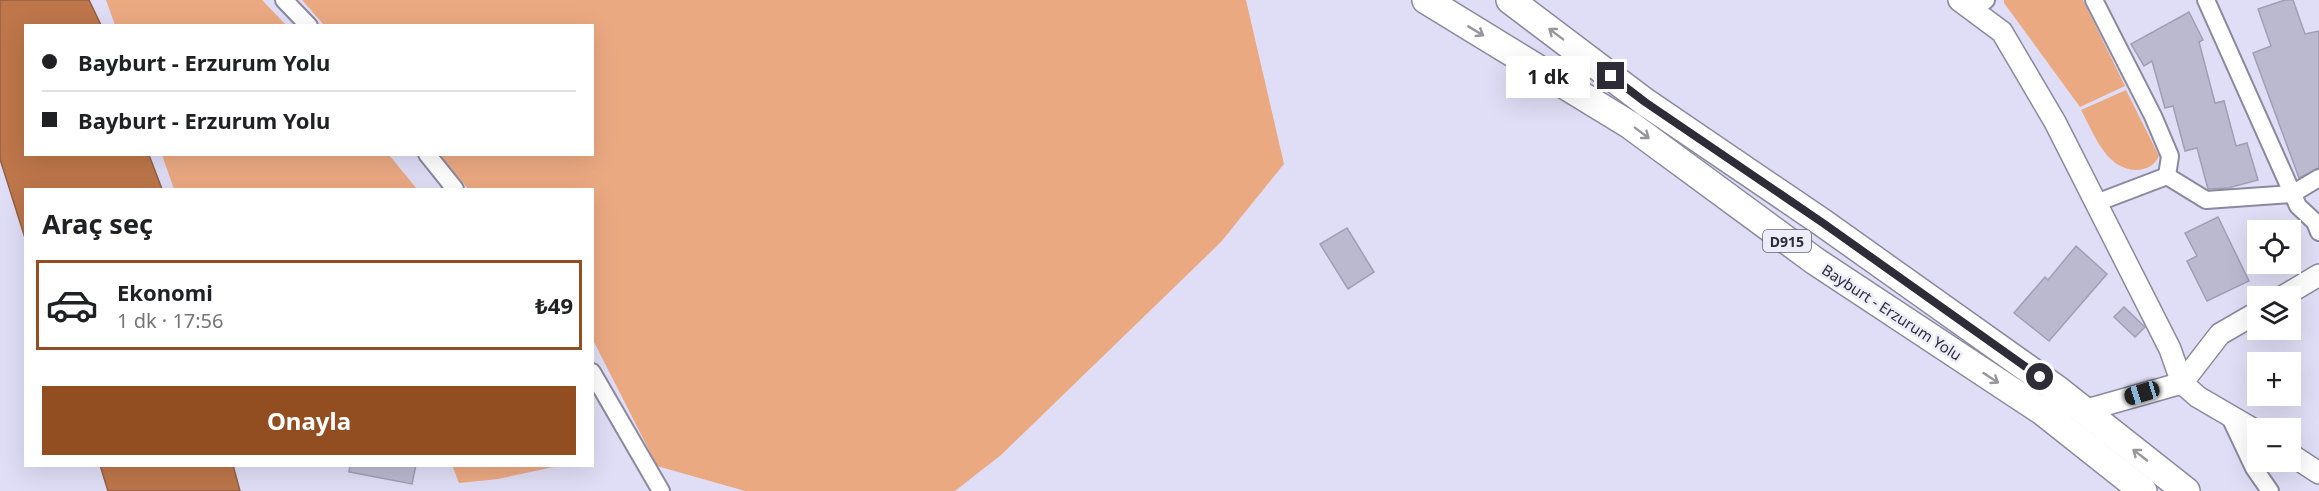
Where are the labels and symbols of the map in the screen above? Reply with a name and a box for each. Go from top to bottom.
one-way arrow [1467,25,1484,37]
one-way arrow [1548,28,1564,41]
callout: 1 dk [1506,55,1590,97]
route end [1597,62,1624,89]
one-way arrow [1633,127,1649,140]
road number: D915 [1763,230,1811,252]
street label: Bayburt - Erzurum Yolu [1818,259,1966,365]
route start [2026,363,2053,390]
one-way arrow [1982,372,1999,384]
car [2122,379,2162,407]
one-way arrow [2132,448,2148,461]

